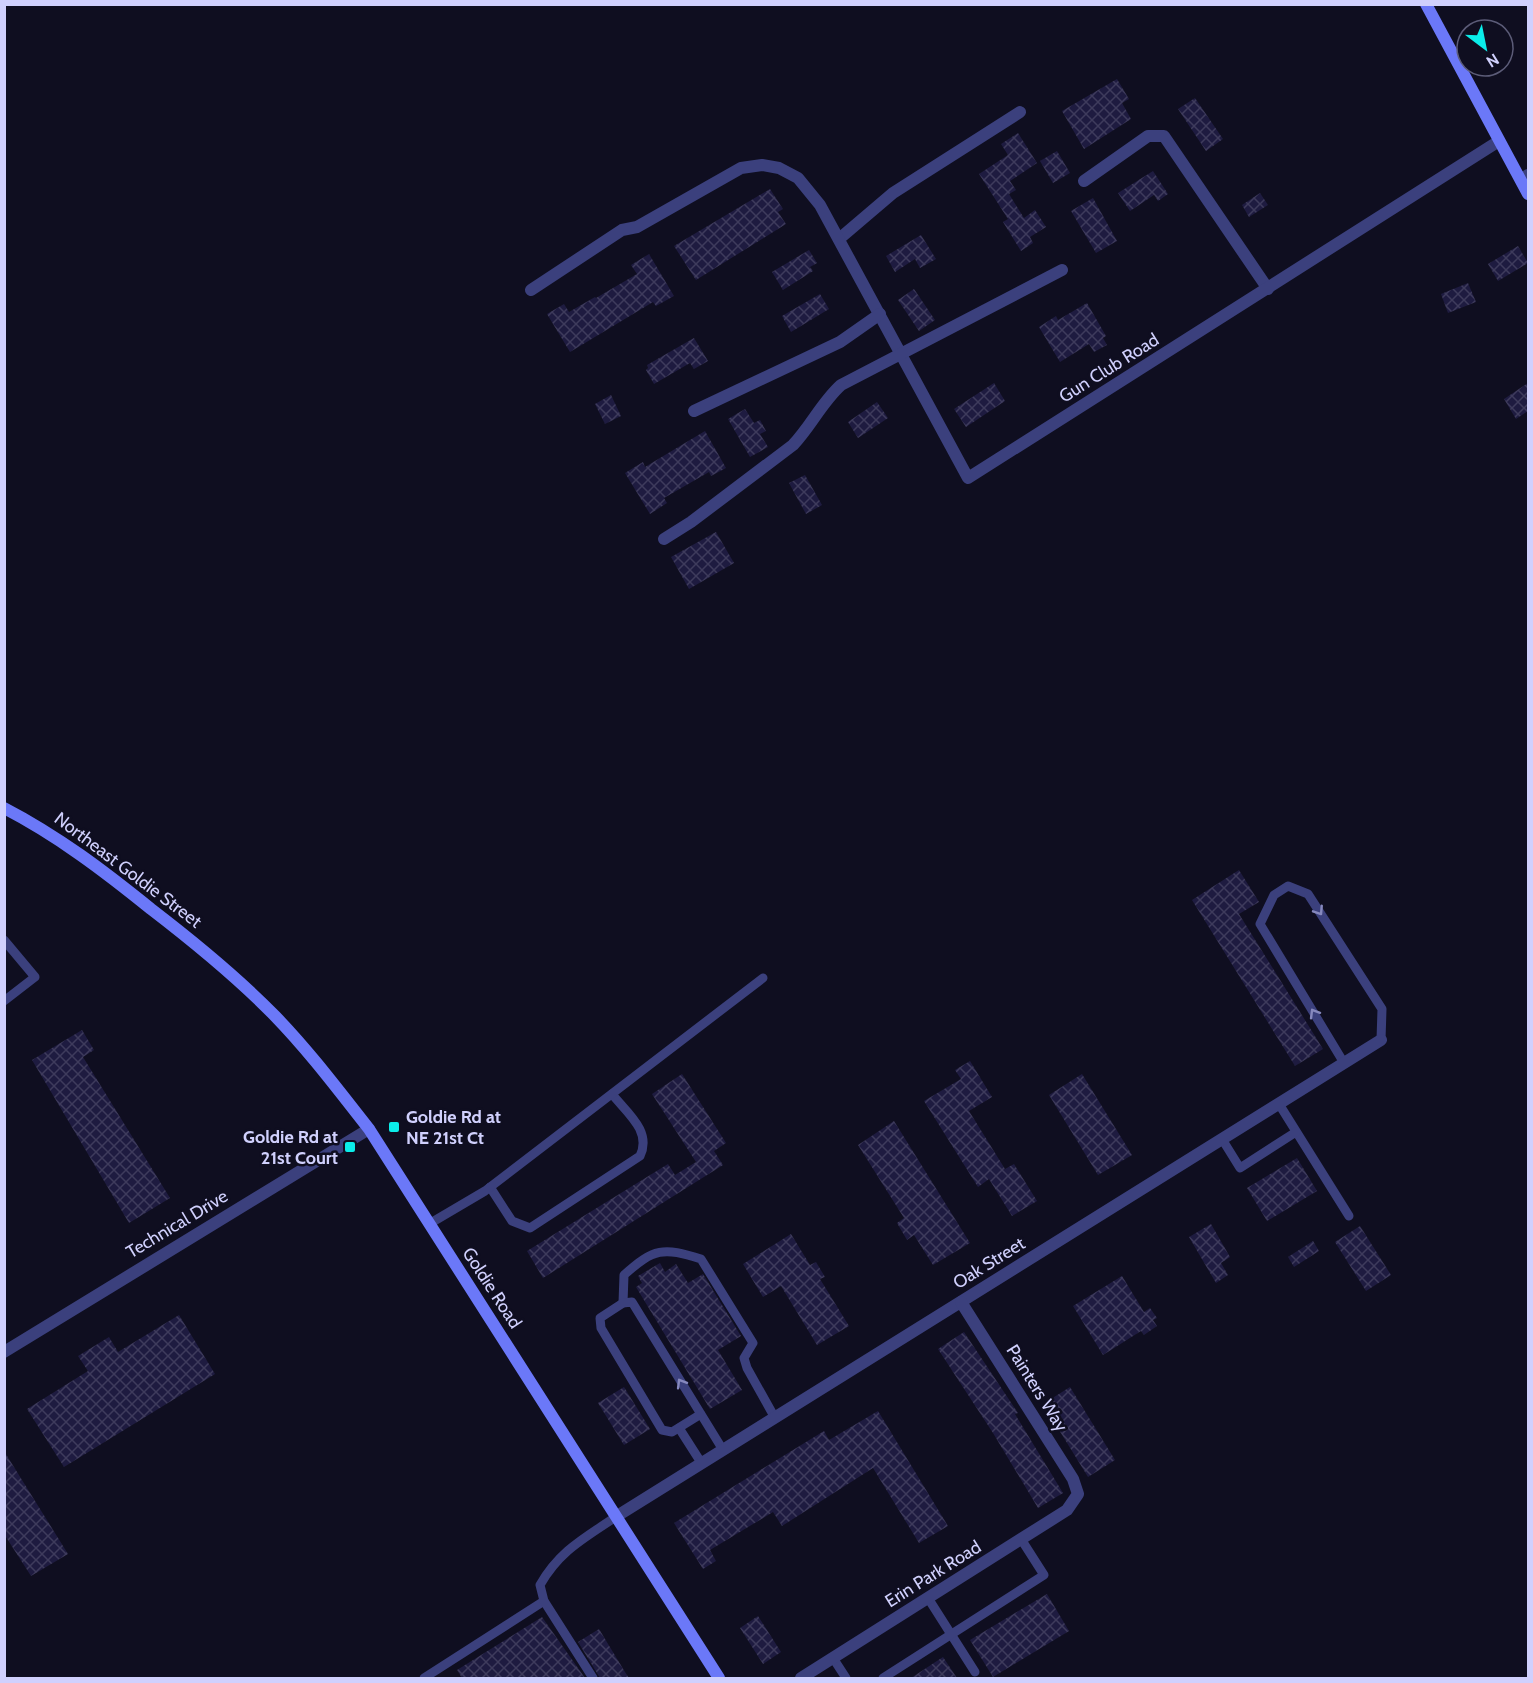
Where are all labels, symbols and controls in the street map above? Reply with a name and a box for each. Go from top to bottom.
north arrow [1455,18,1515,78]
text: N [1483,49,1503,71]
street label: Gun Club Road [1055,329,1163,407]
street label: Northeast Goldie Street [50,807,206,933]
one-way arrow [1312,905,1323,916]
one-way arrow [1310,1009,1322,1019]
place label: Goldie Rd at NE 21st Ct [406,1106,501,1149]
marker: Goldie Rd at NE 21st Ct [387,1120,401,1134]
place label: Goldie Rd at 21st Court [243,1126,338,1169]
marker: Goldie Rd at 21st Court [343,1140,357,1154]
street label: Technical Drive [122,1185,232,1263]
street label: Oak Street [949,1232,1029,1294]
street label: Goldie Road [458,1243,526,1333]
street label: Painters Way [1002,1340,1072,1436]
one-way arrow [677,1379,689,1389]
street label: Erin Park Road [881,1536,985,1612]

